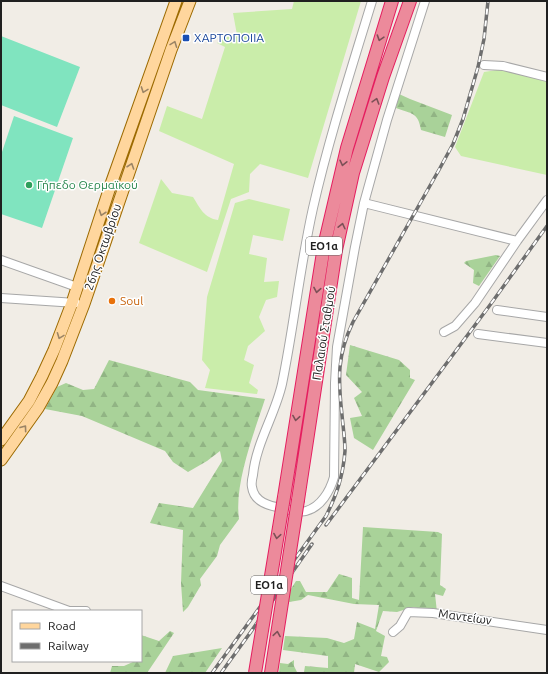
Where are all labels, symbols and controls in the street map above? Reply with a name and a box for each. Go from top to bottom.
place label: ΧΑΡΤΟΠΟΙΙΑ [194,31,264,44]
marker: ΧΑΡΤΟΠΟΙΙΑ [181,33,191,43]
one-way arrow [377,34,385,41]
one-way arrow [169,40,177,47]
one-way arrow [141,87,149,94]
one-way arrow [371,98,379,105]
one-way arrow [340,159,348,166]
one-way arrow [127,163,135,170]
place label: Γήπεδο Θερμαϊκού [37,178,138,191]
marker: Γήπεδο Θερμαϊκού [24,180,34,190]
street label: 26ης Οκτωβρίου [82,202,124,292]
one-way arrow [98,210,106,217]
one-way arrow [337,223,345,230]
road number: ΕΟ1α [306,237,342,255]
street label: Παλαιού Σταθμού [310,285,337,381]
one-way arrow [313,287,322,293]
place label: Soul [120,294,143,307]
marker: Soul [107,296,117,306]
one-way arrow [56,333,64,340]
one-way arrow [292,415,301,421]
one-way arrow [19,426,26,433]
one-way arrow [274,533,282,539]
road number: ΕΟ1α [251,576,287,594]
street label: Μαντείων [438,606,493,627]
legend [12,610,142,662]
text: Road [48,619,76,632]
one-way arrow [272,631,281,638]
text: Railway [48,639,89,652]

